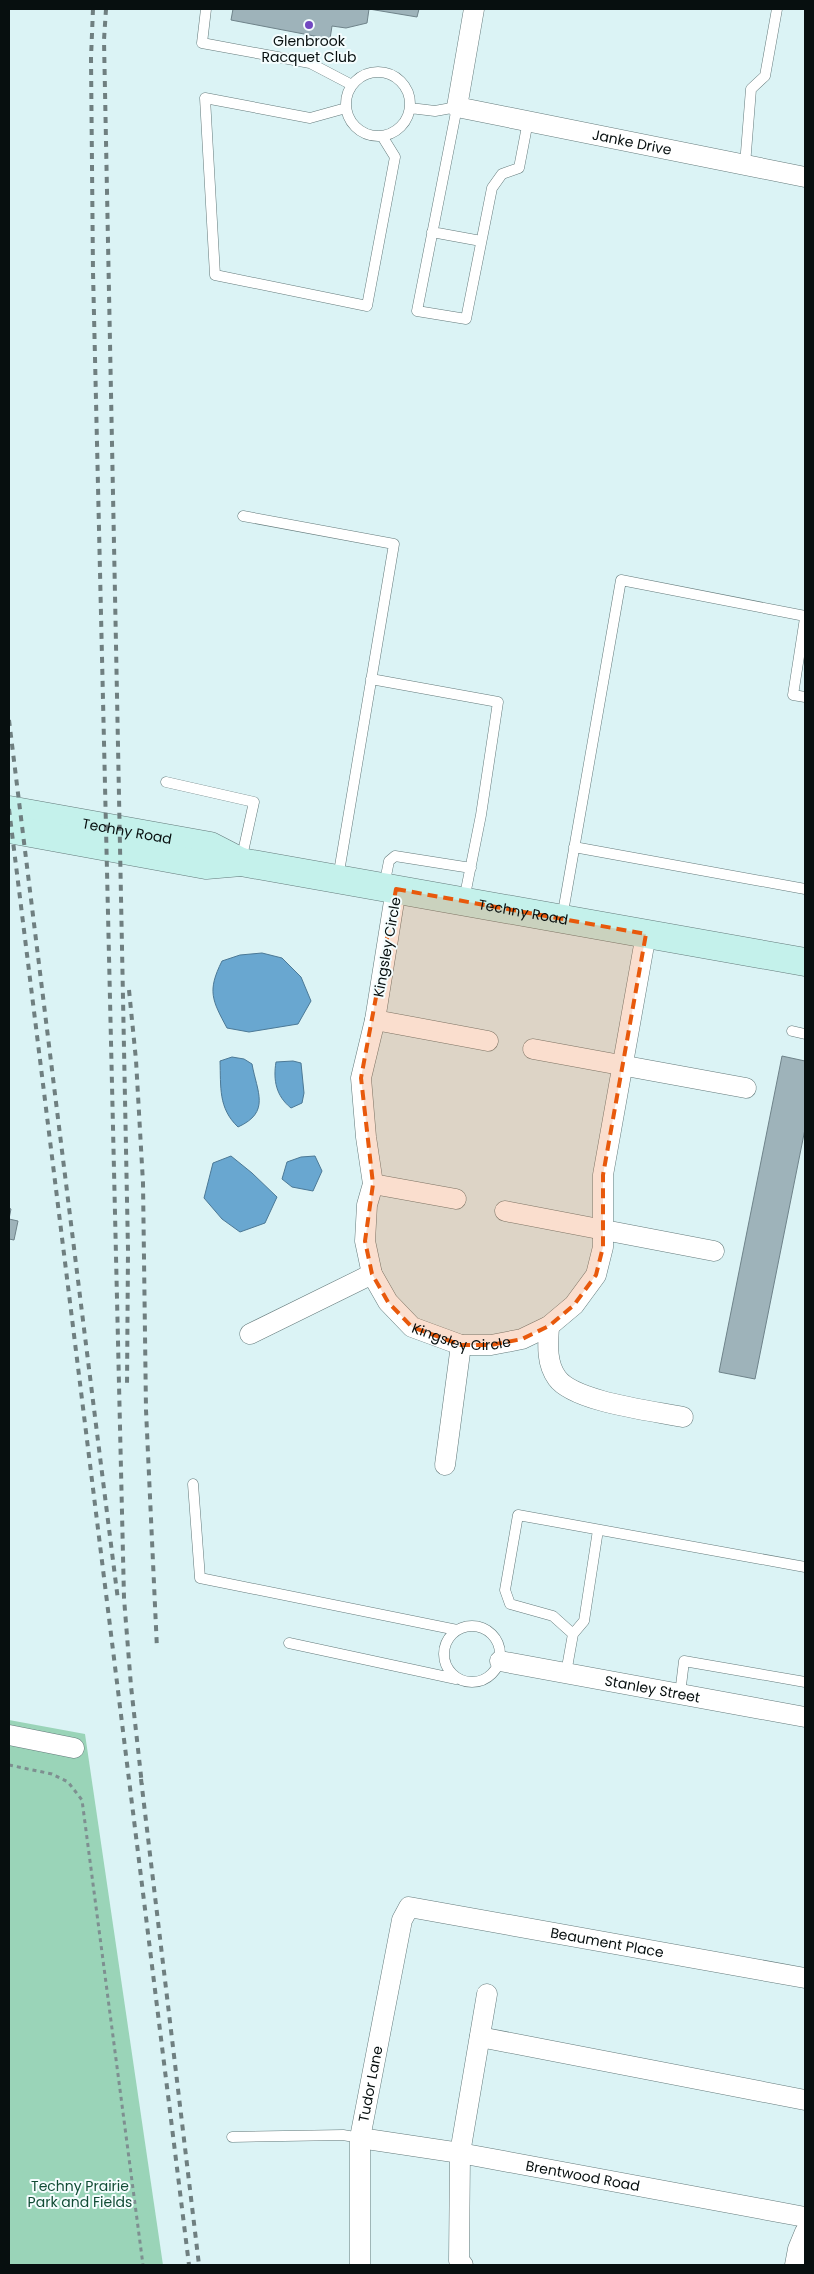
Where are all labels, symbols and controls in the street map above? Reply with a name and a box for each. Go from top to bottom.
marker: Glenbrook Racquet Club [303,19,315,31]
place label: Glenbrook Racquet Club [261,31,357,67]
street label: Janke Drive [591,124,674,160]
street label: Techny Road [81,813,174,849]
street label: Techny Road [477,894,570,930]
street label: Kingsley Circle [368,895,406,999]
street label: Kingsley Circle [409,1318,513,1355]
street label: Stanley Street [603,1670,702,1708]
street label: Beaument Place [549,1923,666,1963]
street label: Tudor Lane [353,2044,388,2124]
street label: Brentwood Road [524,2155,641,2196]
park label: Techny Prairie Park and Fields [28,2176,132,2212]

